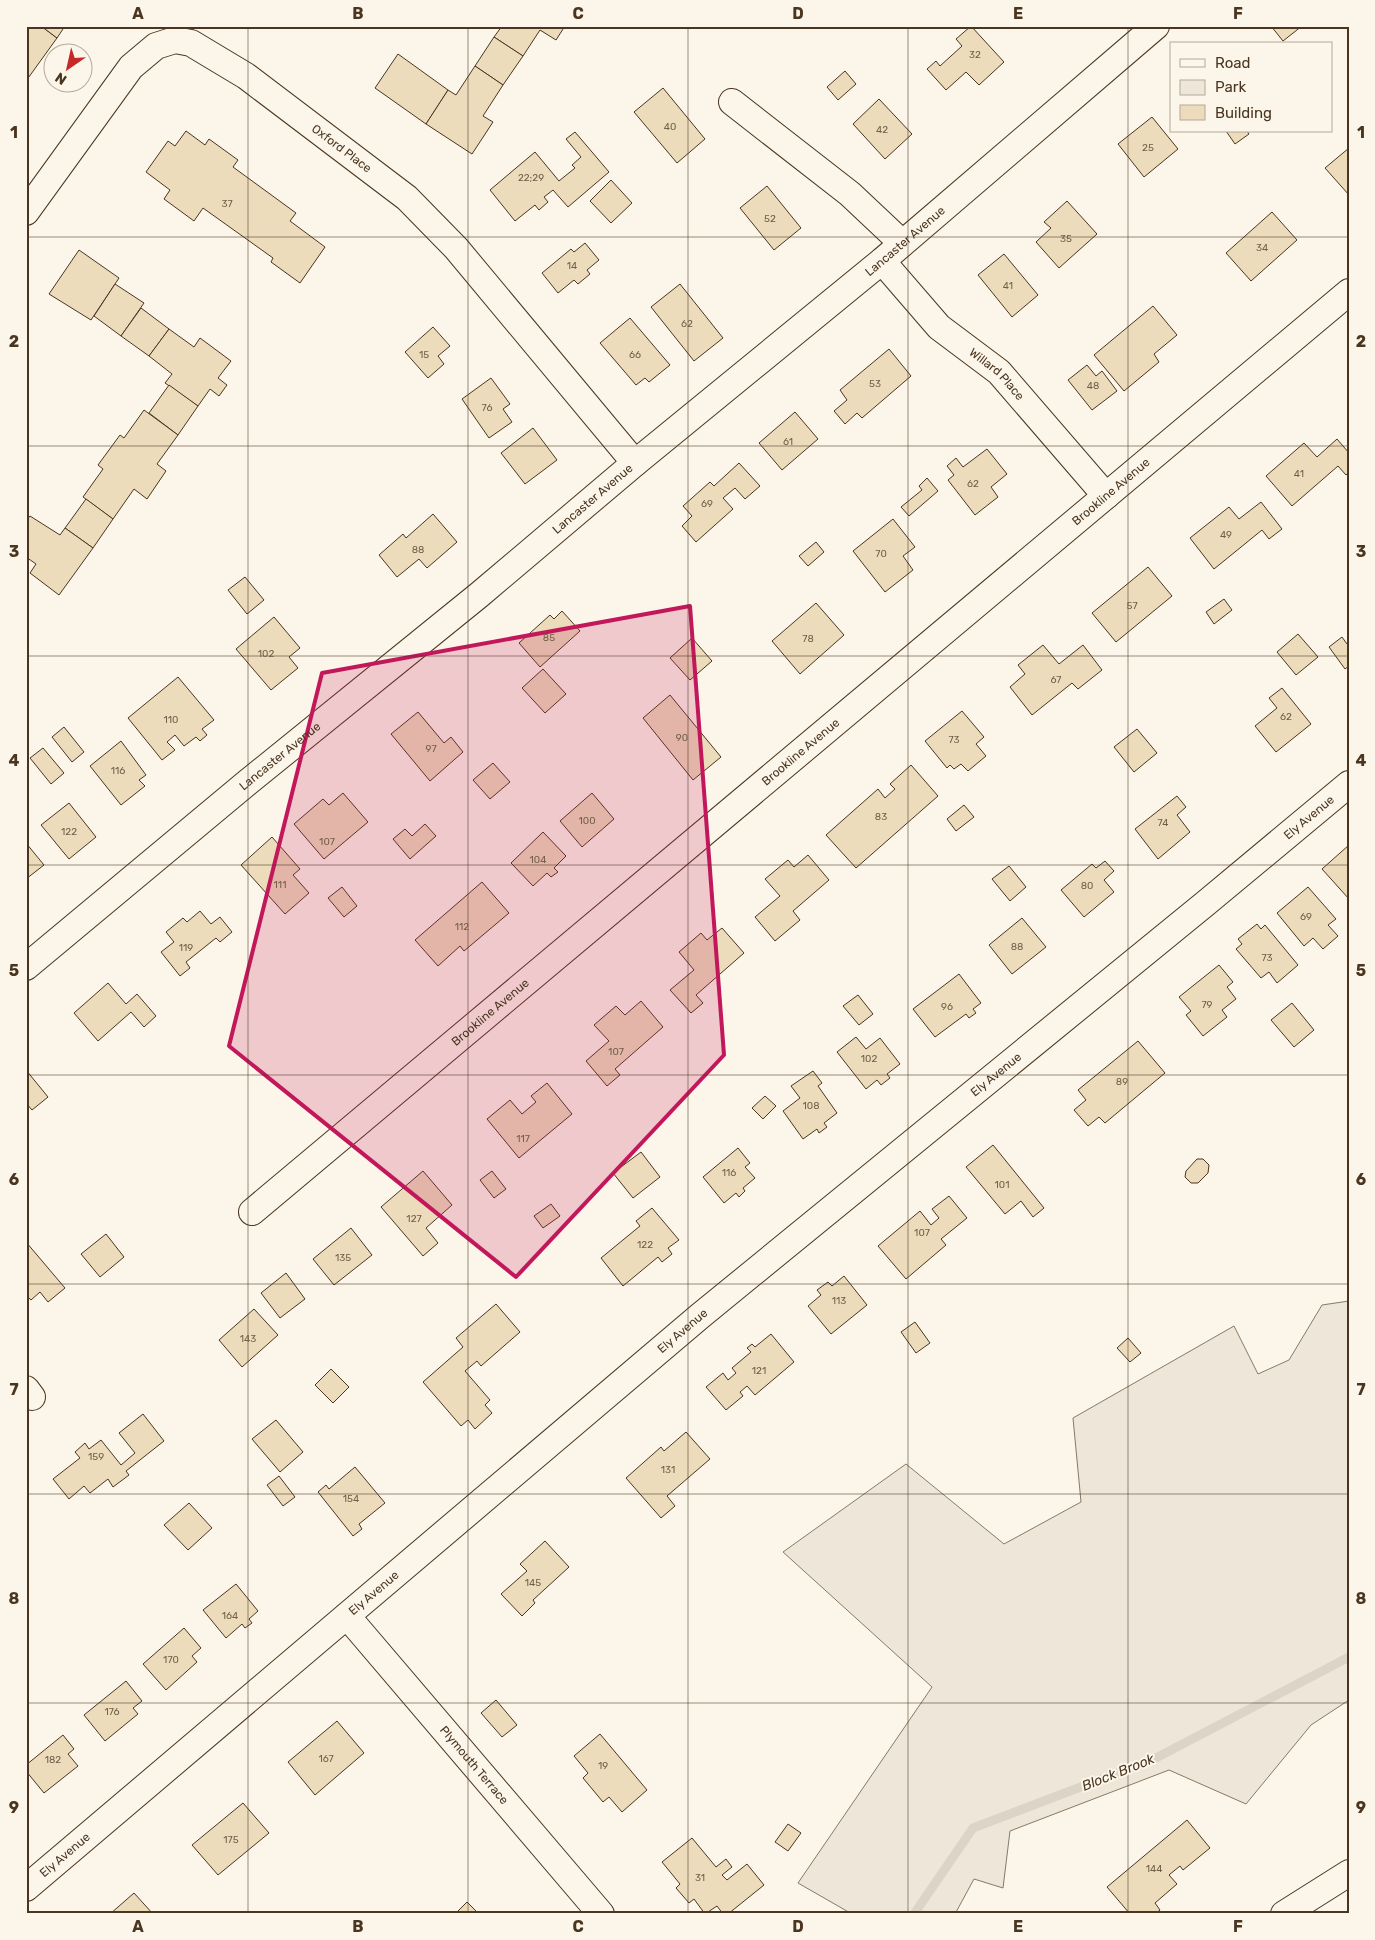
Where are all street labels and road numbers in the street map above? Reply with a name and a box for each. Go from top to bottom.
street label: Oxford Place [309,121,374,176]
street label: Lancaster Avenue [862,203,948,279]
street label: Willard Place [967,345,1027,403]
street label: Brookline Avenue [1069,455,1153,528]
street label: Lancaster Avenue [550,461,636,537]
street label: Brookline Avenue [759,715,842,788]
street label: Lancaster Avenue [236,719,324,793]
street label: Ely Avenue [1281,792,1337,842]
street label: Brookline Avenue [449,975,532,1049]
street label: Ely Avenue [968,1050,1024,1099]
street label: Ely Avenue [655,1306,711,1356]
street label: Ely Avenue [346,1568,402,1618]
street label: Plymouth Terrace [437,1723,512,1807]
street label: Ely Avenue [37,1830,93,1880]

